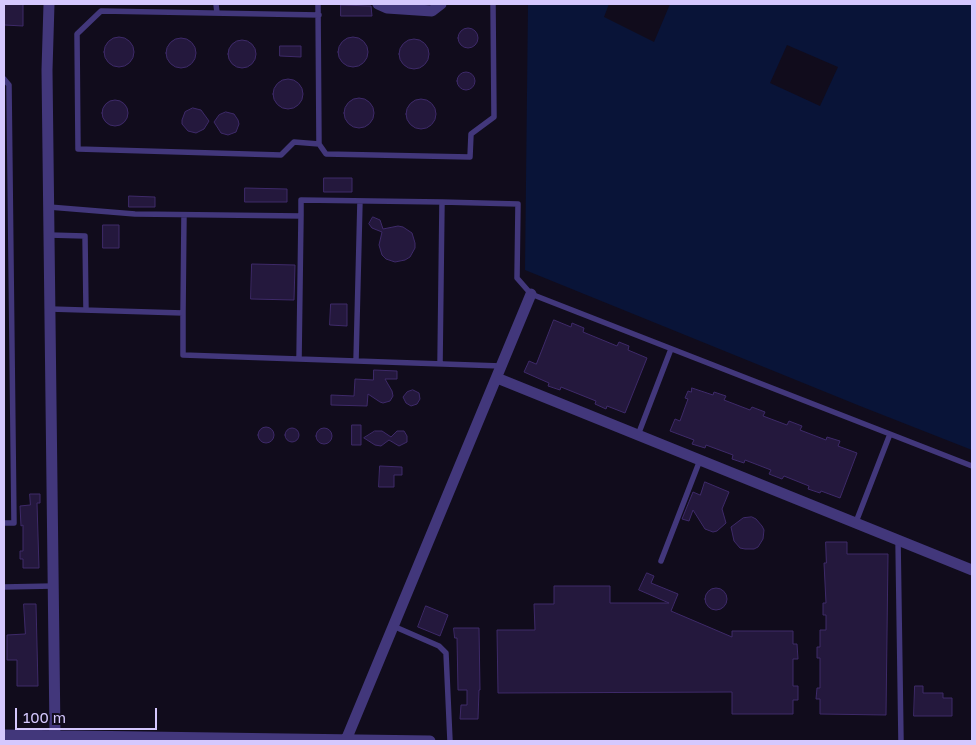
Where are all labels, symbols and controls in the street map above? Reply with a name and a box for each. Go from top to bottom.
scale bar [18,698,160,730]
text: 100 m [23,708,66,726]

